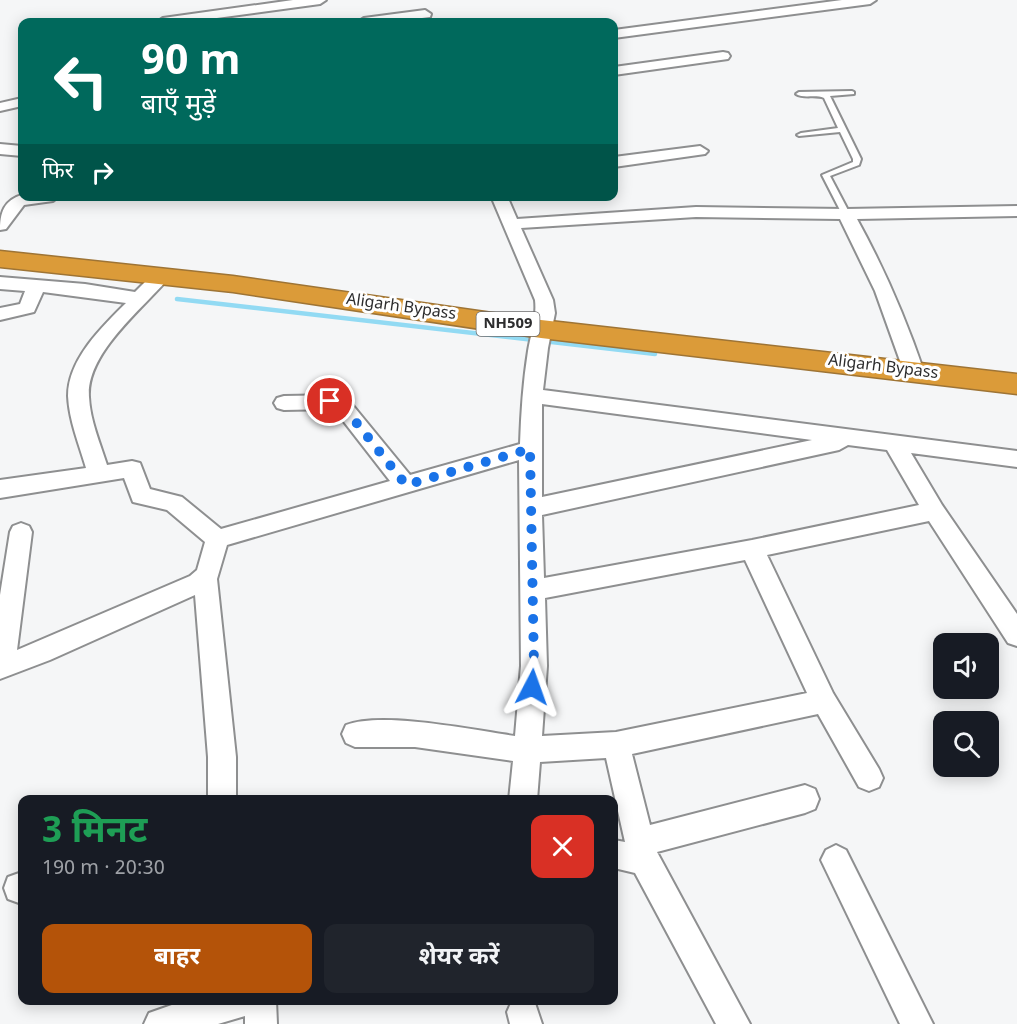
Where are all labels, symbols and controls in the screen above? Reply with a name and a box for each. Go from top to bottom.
text: 90 m [141,36,241,91]
icon: left [42,42,120,120]
text: बाएँ मुड़ें [141,89,216,124]
icon: right [86,156,119,189]
text: फिर [42,158,74,187]
street label: Aligarh Bypass [345,290,457,326]
road number: NH509 [476,312,540,336]
street label: Aligarh Bypass [827,351,939,385]
pin [304,375,355,426]
icon: arrive [313,384,346,417]
map controls [933,633,999,777]
button: sound [933,633,999,699]
position arrow [500,655,564,719]
button: search [933,711,999,777]
text: 3 मिनट [42,810,147,857]
button: close [531,815,594,878]
text: 190 m · 20:30 [42,856,165,882]
button: बाहर [42,924,312,993]
button: शेयर करें [324,924,594,993]

